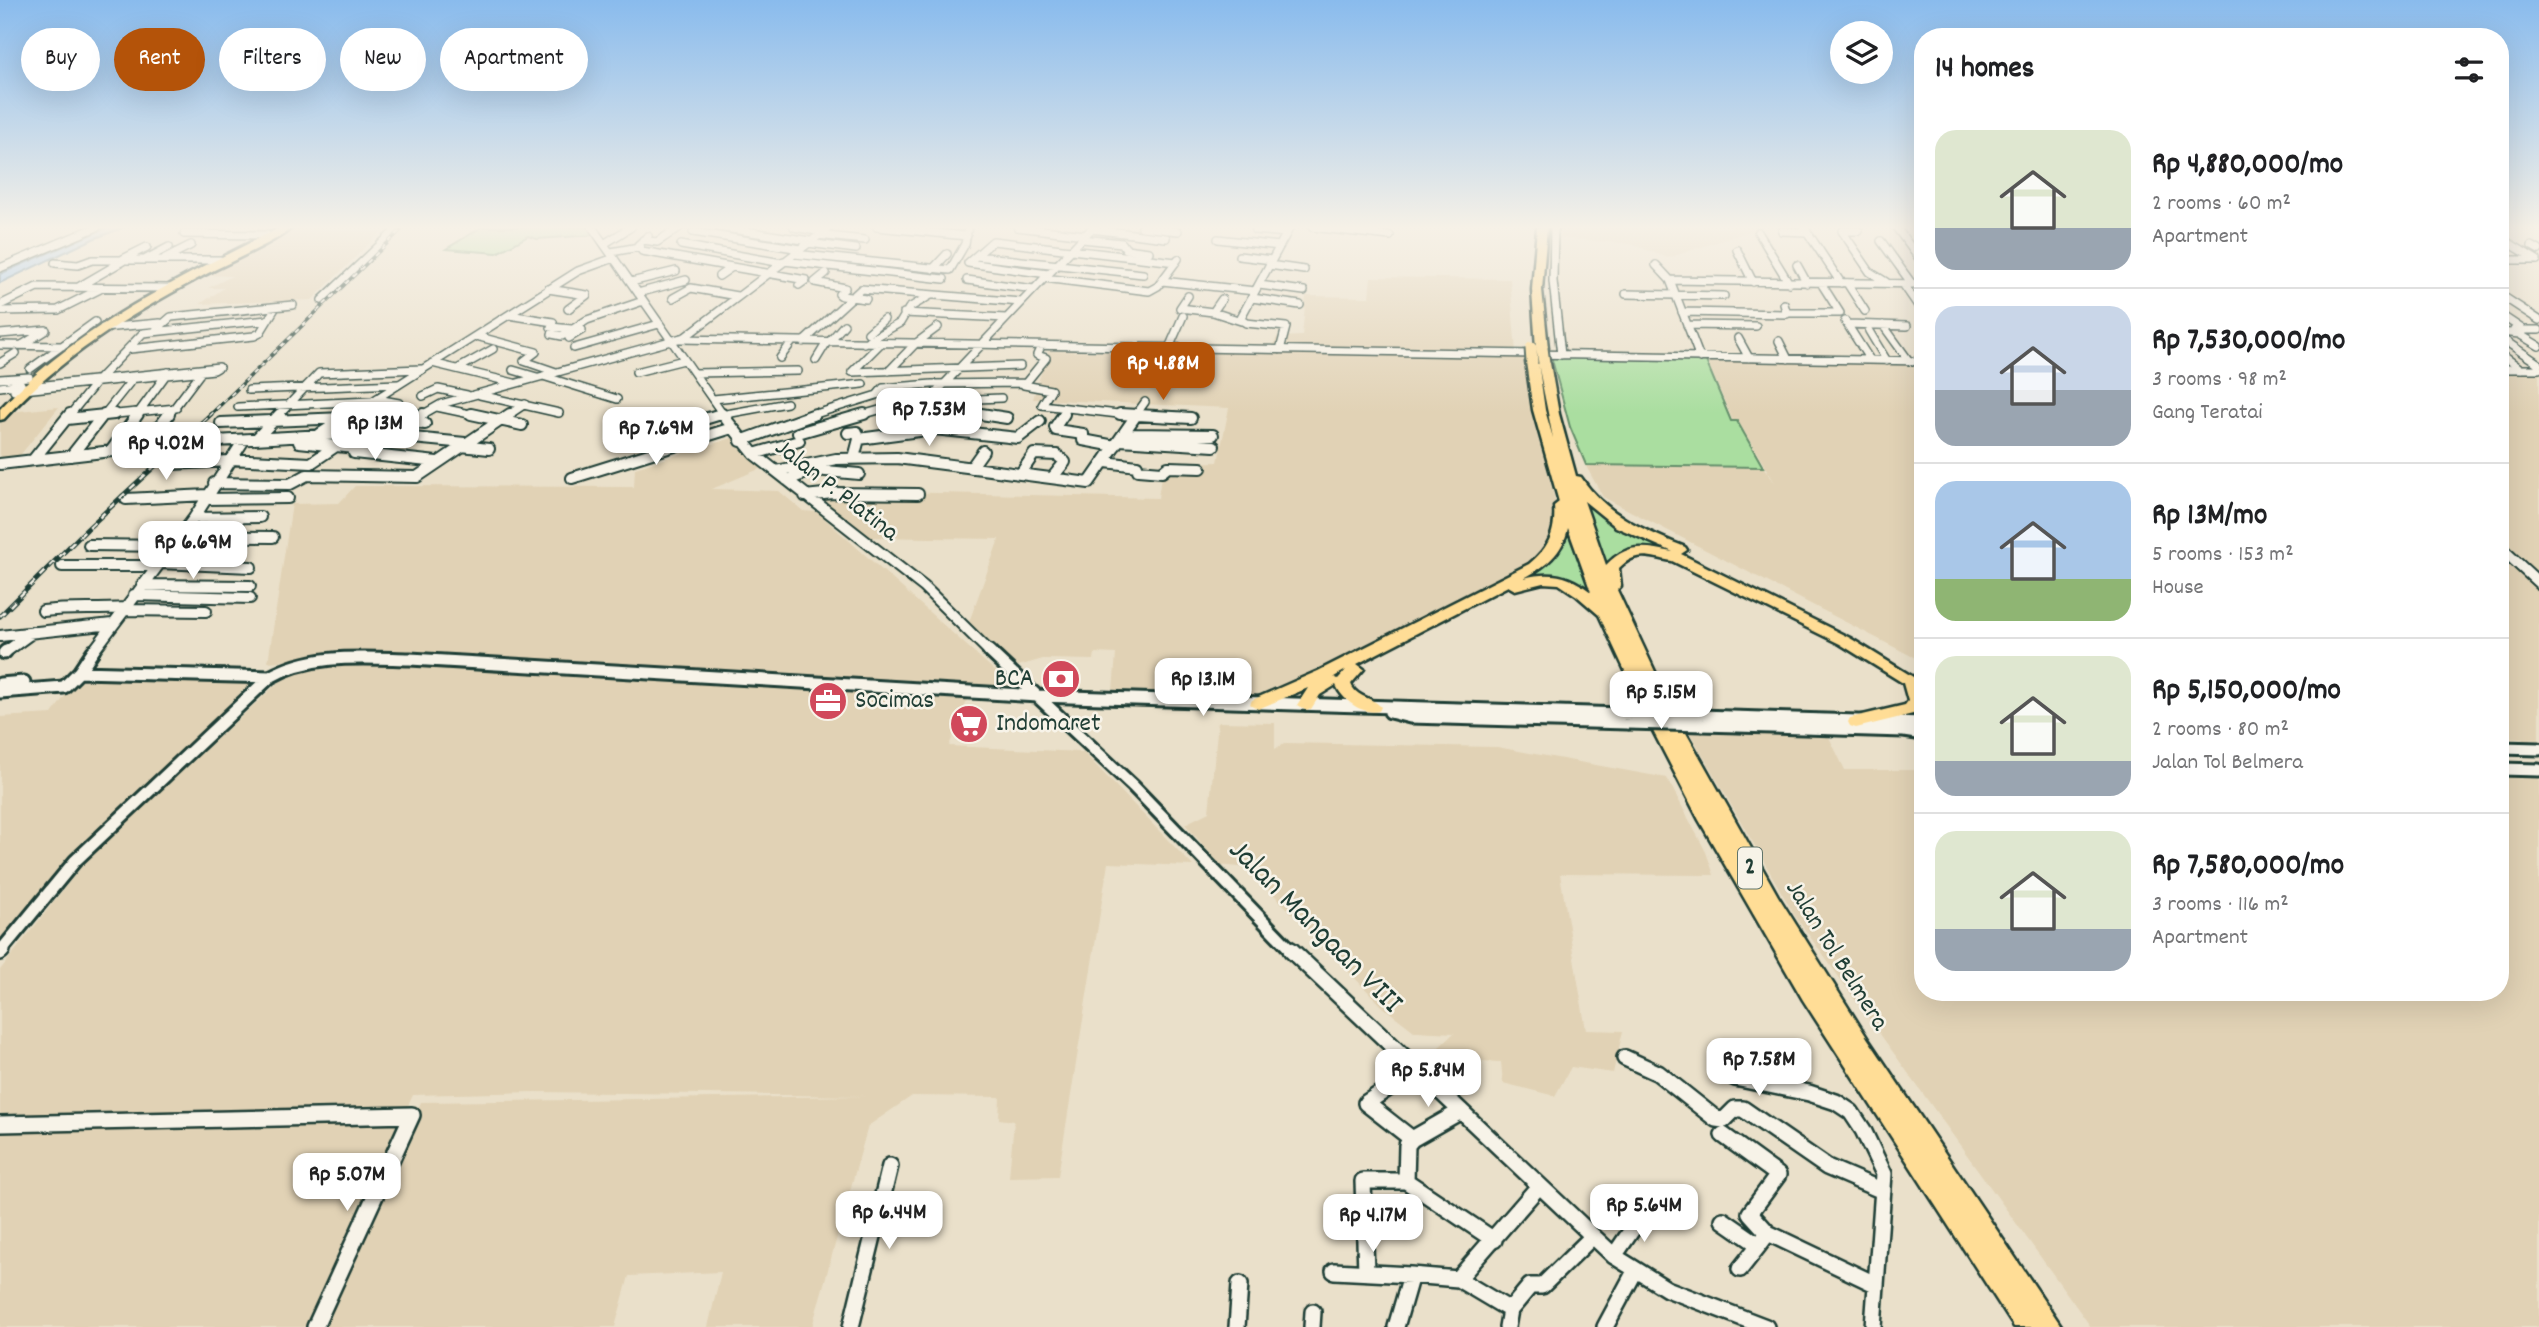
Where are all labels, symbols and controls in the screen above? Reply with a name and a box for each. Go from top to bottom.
map controls [1830,21,1893,84]
button: layers [1830,21,1893,84]
chip: Buy [21,28,100,91]
chip: Rent [114,28,205,91]
chip: Filters [219,28,326,91]
chip: New [340,28,426,91]
chip: Apartment [440,28,588,91]
text: 14 homes [1935,49,2034,92]
icon: filters [2450,51,2488,89]
text: Rp 4,880,000/mo [2152,145,2343,188]
icon: home [1991,158,2075,242]
text: 2 rooms · 60 m² [2152,188,2291,221]
text: Apartment [2152,221,2248,254]
text: Rp 7,530,000/mo [2152,321,2345,364]
icon: home [1991,334,2075,418]
pin: Rp 4.88M [1091,342,1235,402]
text: Rp 4.88M [1127,348,1199,381]
text: 3 rooms · 98 m² [2152,364,2287,397]
pin: Rp 7.53M [857,388,1001,448]
text: Rp 7.53M [892,394,966,427]
text: Gang Teratai [2152,397,2263,430]
pin: Rp 13M [318,402,432,462]
pin: Rp 7.69M [584,407,728,467]
text: Rp 13M [347,408,403,441]
text: Rp 7.69M [619,413,693,446]
pin: Rp 4.02M [94,422,238,482]
text: Rp 4.02M [128,428,204,461]
street label: Jalan P. Platina [766,431,907,552]
text: Rp 13M/mo [2152,496,2267,539]
icon: home [1991,509,2075,593]
pin: Rp 6.69M [121,522,265,581]
text: Rp 6.69M [154,527,232,560]
text: 5 rooms · 153 m² [2152,539,2294,572]
text: House [2152,572,2204,605]
bank icon: BCA [1040,658,1082,700]
pin: Rp 13.1M [1131,658,1275,718]
place label: BCA [995,661,1034,698]
text: Rp 13.1M [1171,664,1235,697]
text: Rp 5,150,000/mo [2152,671,2341,714]
pin: Rp 5.15M [1589,672,1733,731]
text: Rp 5.15M [1626,677,1696,710]
office icon: Socimas [807,680,849,722]
place label: Socimas [855,683,934,720]
icon: home [1991,684,2075,768]
supermarket icon: Indomaret [948,703,990,745]
place label: Indomaret [996,706,1101,743]
text: 2 rooms · 80 m² [2152,714,2289,747]
text: Jalan Tol Belmera [2152,747,2303,780]
street label: Jalan Mangaan VIII [1216,830,1412,1026]
text: Rp 7,580,000/mo [2152,846,2344,889]
road number: 2 [1738,848,1762,888]
icon: home [1991,859,2075,943]
street label: Jalan Tol Belmera [1775,874,1897,1039]
text: 3 rooms · 116 m² [2152,889,2289,922]
text: Apartment [2152,922,2248,955]
pin: Rp 7.58M [1687,1038,1831,1098]
text: Rp 7.58M [1722,1044,1796,1077]
pin: Rp 5.84M [1356,1050,1500,1109]
text: Rp 5.84M [1391,1055,1465,1088]
pin: Rp 5.07M [275,1154,419,1213]
text: Rp 5.07M [309,1159,385,1192]
pin: Rp 5.64M [1572,1184,1716,1244]
text: Rp 5.64M [1606,1190,1682,1223]
pin: Rp 6.44M [817,1192,961,1251]
pin: Rp 4.17M [1301,1194,1445,1254]
text: Rp 6.44M [852,1197,926,1230]
text: Rp 4.17M [1339,1200,1407,1233]

